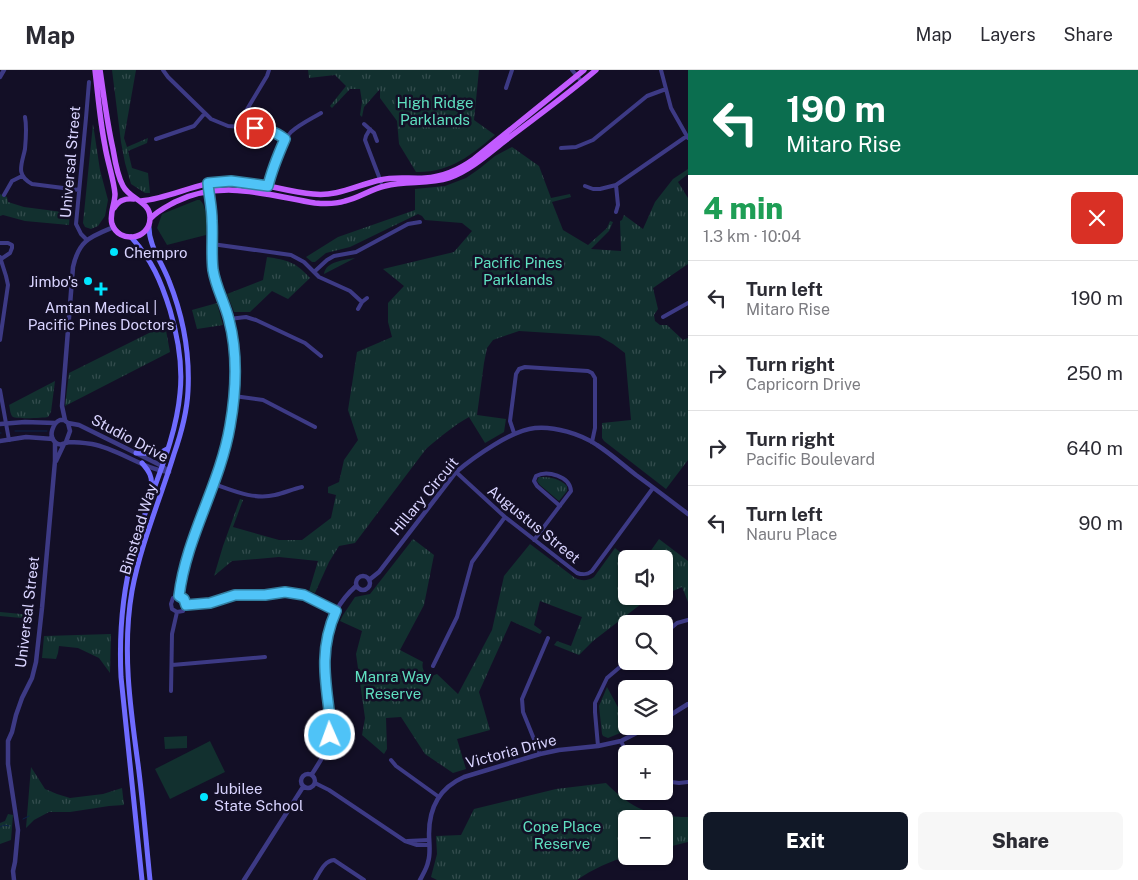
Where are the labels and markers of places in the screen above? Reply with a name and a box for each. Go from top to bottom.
pin [234,107,276,149]
place label: Chempro [124,244,188,261]
marker: Chempro [108,246,120,258]
place label: Jimbo's [29,273,78,290]
marker: Jimbo's [82,275,94,287]
marker: Amtan Medical | Pacific Pines Doctors [94,282,108,296]
place label: Amtan Medical | Pacific Pines Doctors [28,299,174,333]
place label: Jubilee State School [214,780,303,814]
marker: Jubilee State School [198,791,210,803]

